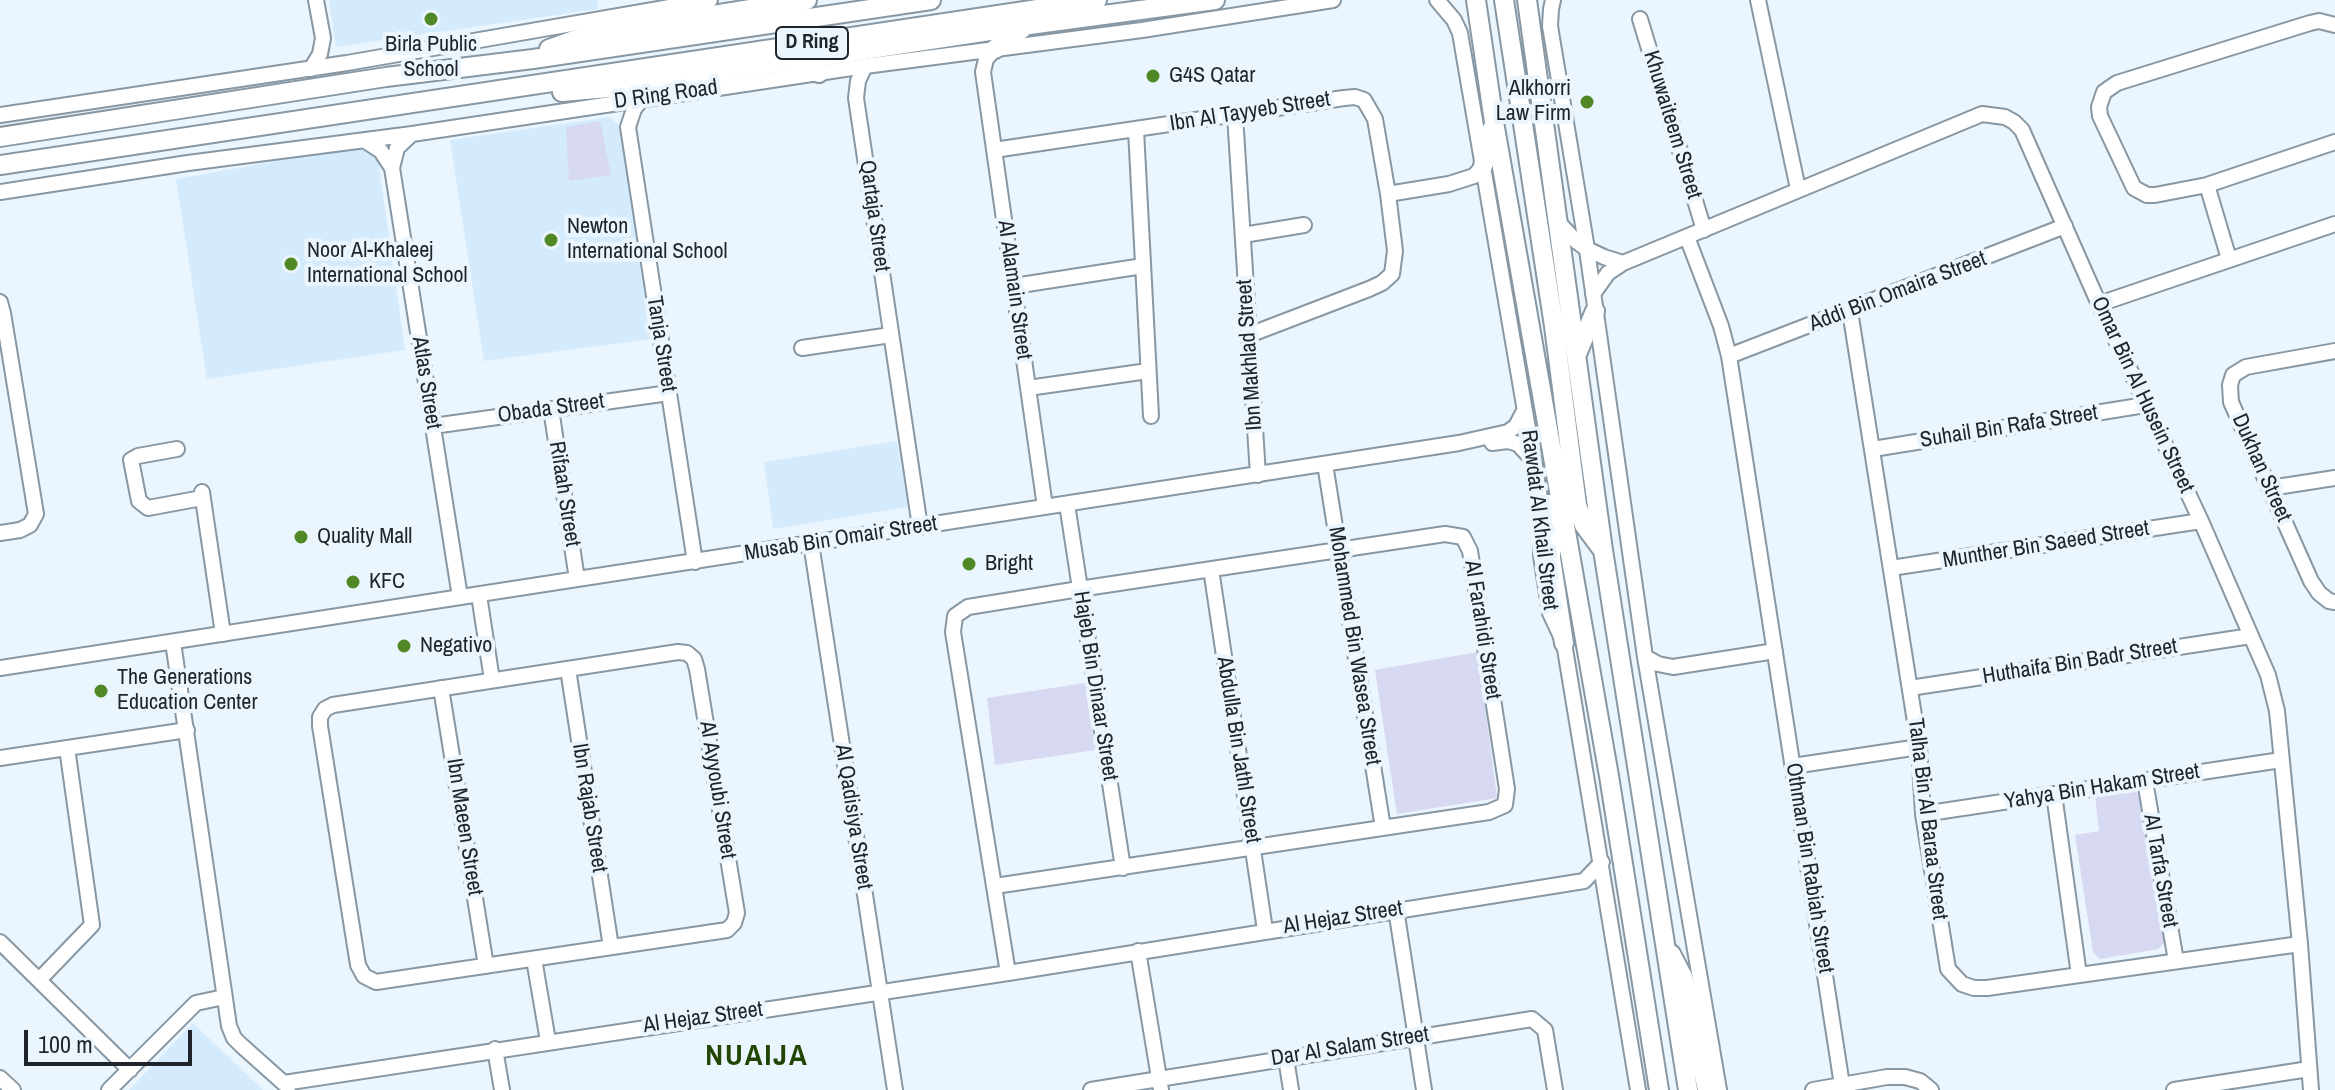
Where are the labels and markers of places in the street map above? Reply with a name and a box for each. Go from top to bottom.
marker: Birla Public School [422,10,440,28]
place label: Birla Public School [385,32,477,84]
place label: G4S Qatar [1169,63,1255,89]
marker: G4S Qatar [1144,67,1162,85]
place label: Alkhorri Law Firm [1496,76,1571,128]
marker: Alkhorri Law Firm [1578,93,1596,111]
place label: Newton International School [567,214,727,266]
marker: Newton International School [542,231,560,249]
place label: Noor Al-Khaleej International School [307,238,467,290]
marker: Noor Al-Khaleej International School [282,255,300,273]
place label: Quality Mall [317,524,412,550]
marker: Quality Mall [292,528,310,546]
place label: Bright [985,551,1033,577]
marker: Bright [960,555,978,573]
place label: KFC [369,569,405,595]
marker: KFC [344,573,362,591]
place label: Negativo [420,633,492,659]
marker: Negativo [395,637,413,655]
place label: The Generations Education Center [117,665,257,716]
marker: The Generations Education Center [92,682,110,700]

